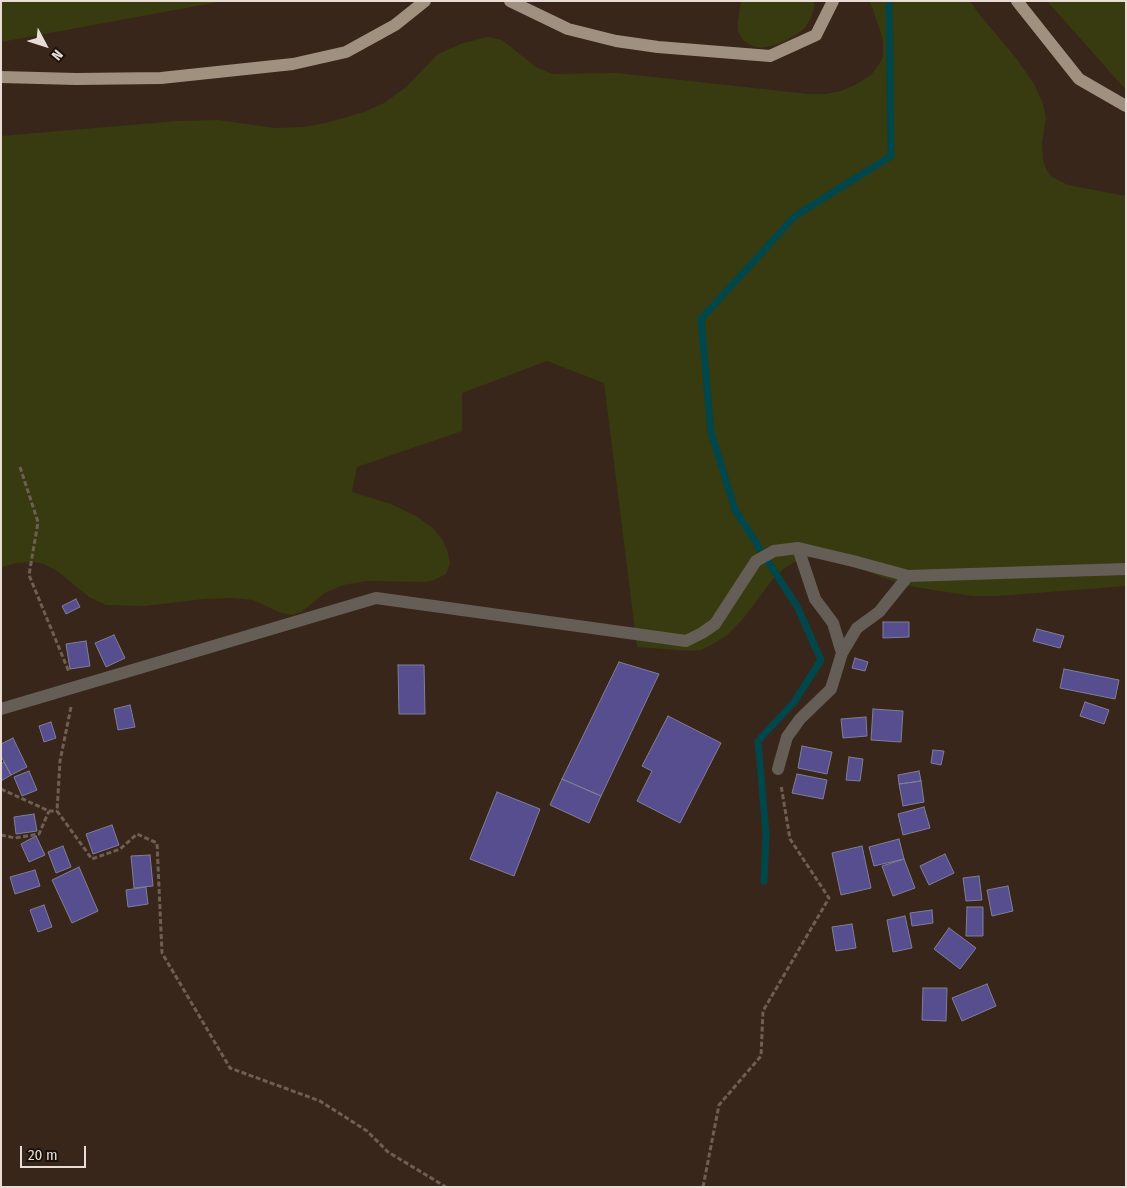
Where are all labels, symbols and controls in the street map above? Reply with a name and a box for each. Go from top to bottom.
north arrow [20,20,70,70]
text: N [48,46,66,64]
scale bar [22,1136,89,1168]
text: 20 m [28,1146,58,1164]

